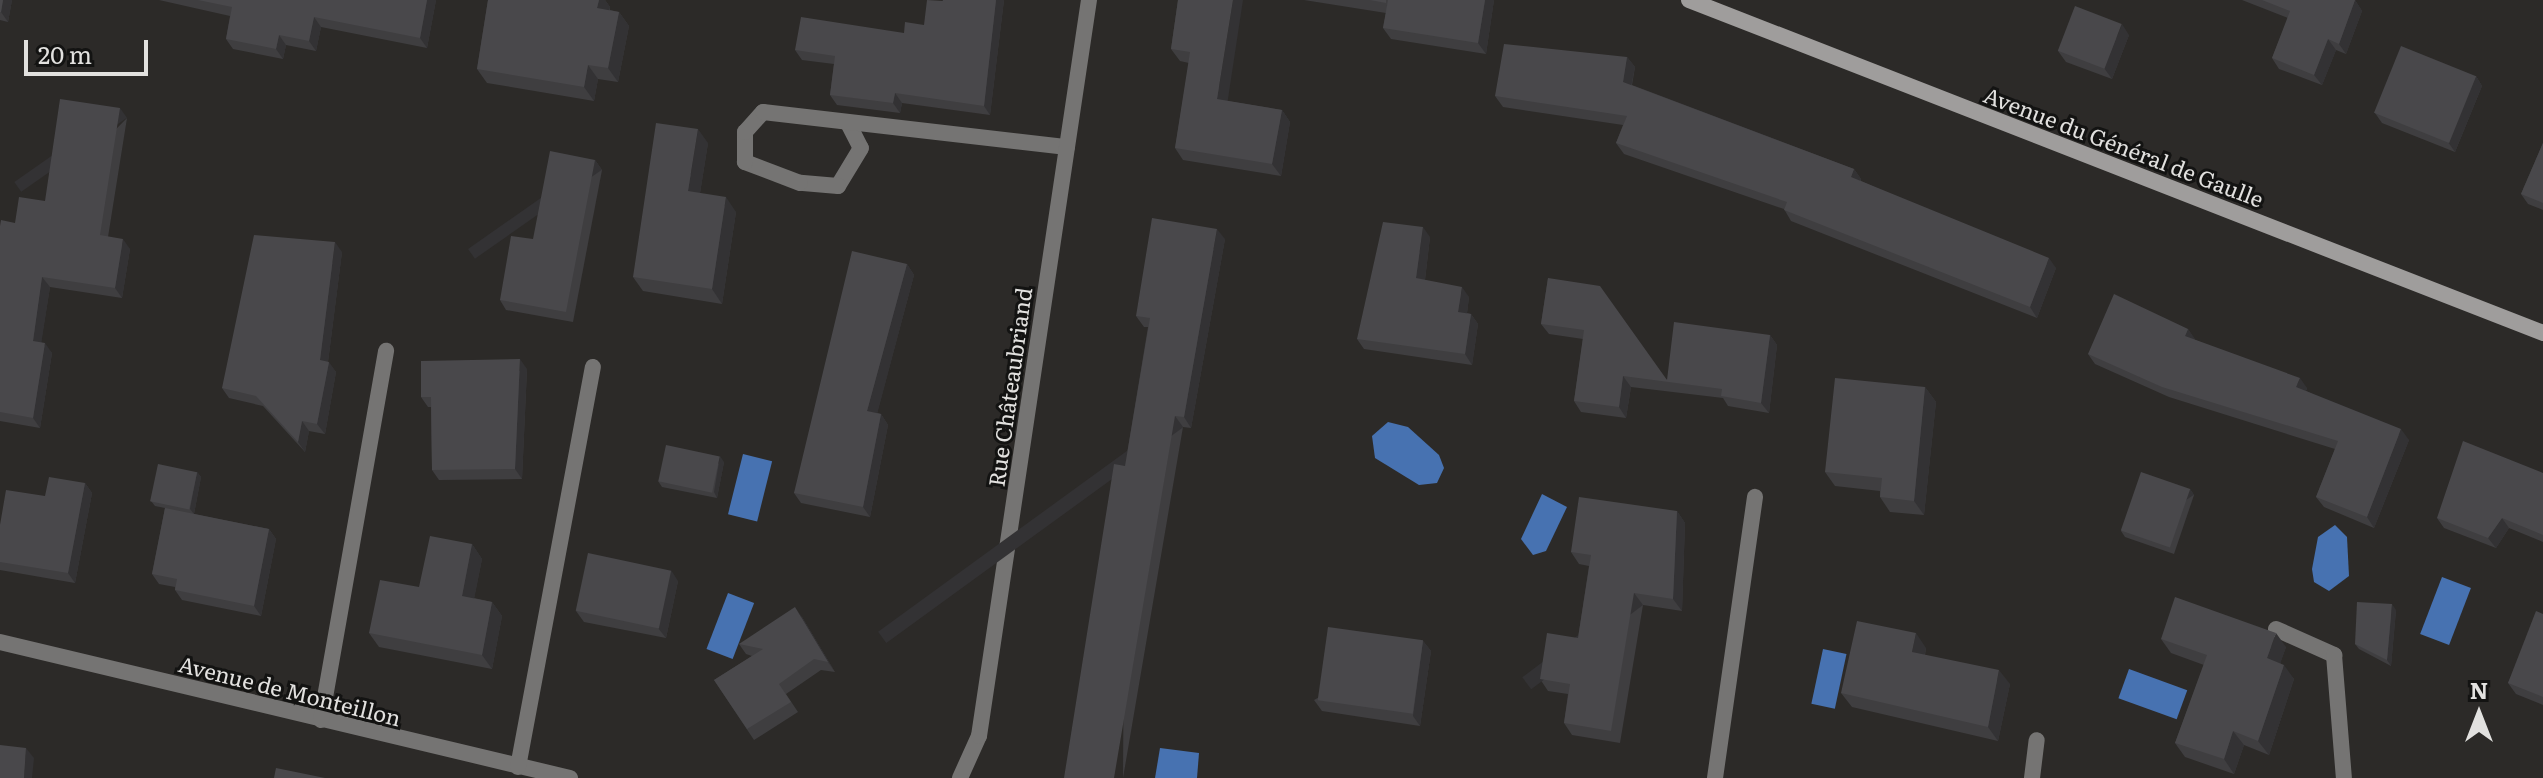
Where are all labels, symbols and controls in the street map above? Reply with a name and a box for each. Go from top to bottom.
scale bar [28,24,152,74]
text: 20 m [38,36,92,71]
street label: Avenue du Général de Gaulle [1980,80,2268,212]
street label: Rue Châteaubriand [982,286,1036,488]
street label: Avenue de Monteillon [176,650,404,730]
text: N [2470,673,2488,706]
north arrow [2439,674,2519,754]

